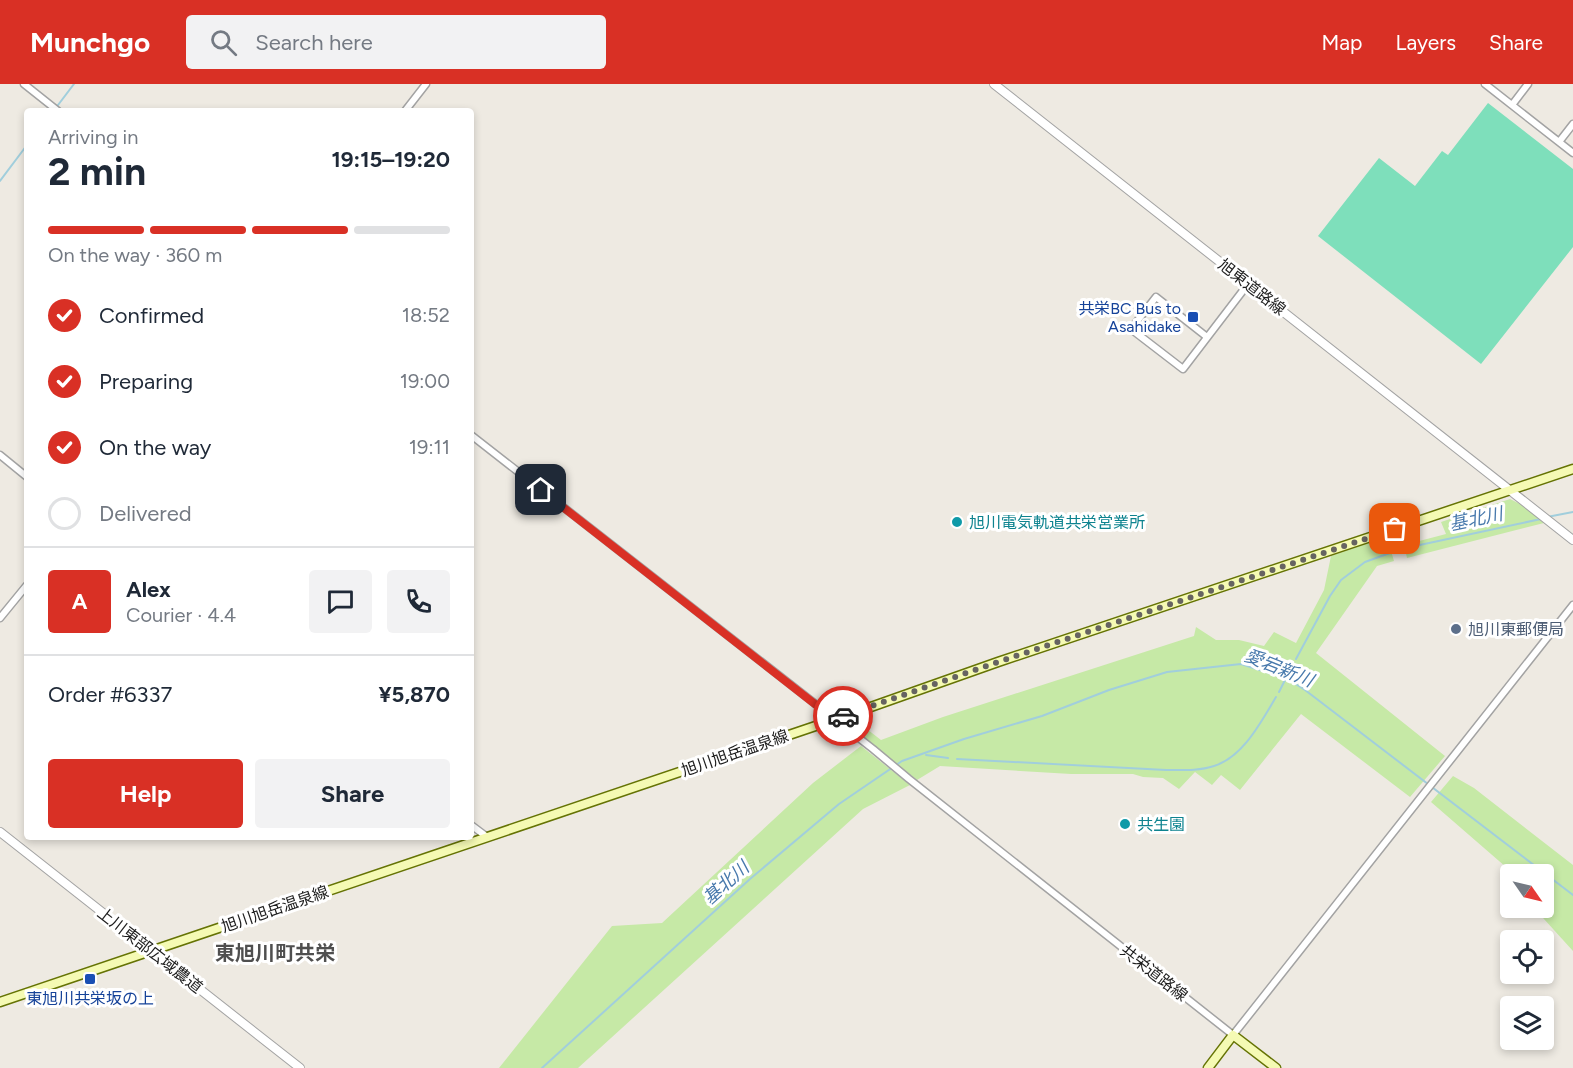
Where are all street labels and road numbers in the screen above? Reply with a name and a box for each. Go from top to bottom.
street label: 旭東道路線 [1215,255,1289,319]
street label: 旭川旭岳温泉線 [679,726,791,780]
street label: 旭川旭岳温泉線 [219,882,331,936]
street label: 上川東部広域農道 [94,903,206,997]
street label: 共栄道路線 [1117,941,1191,1005]

